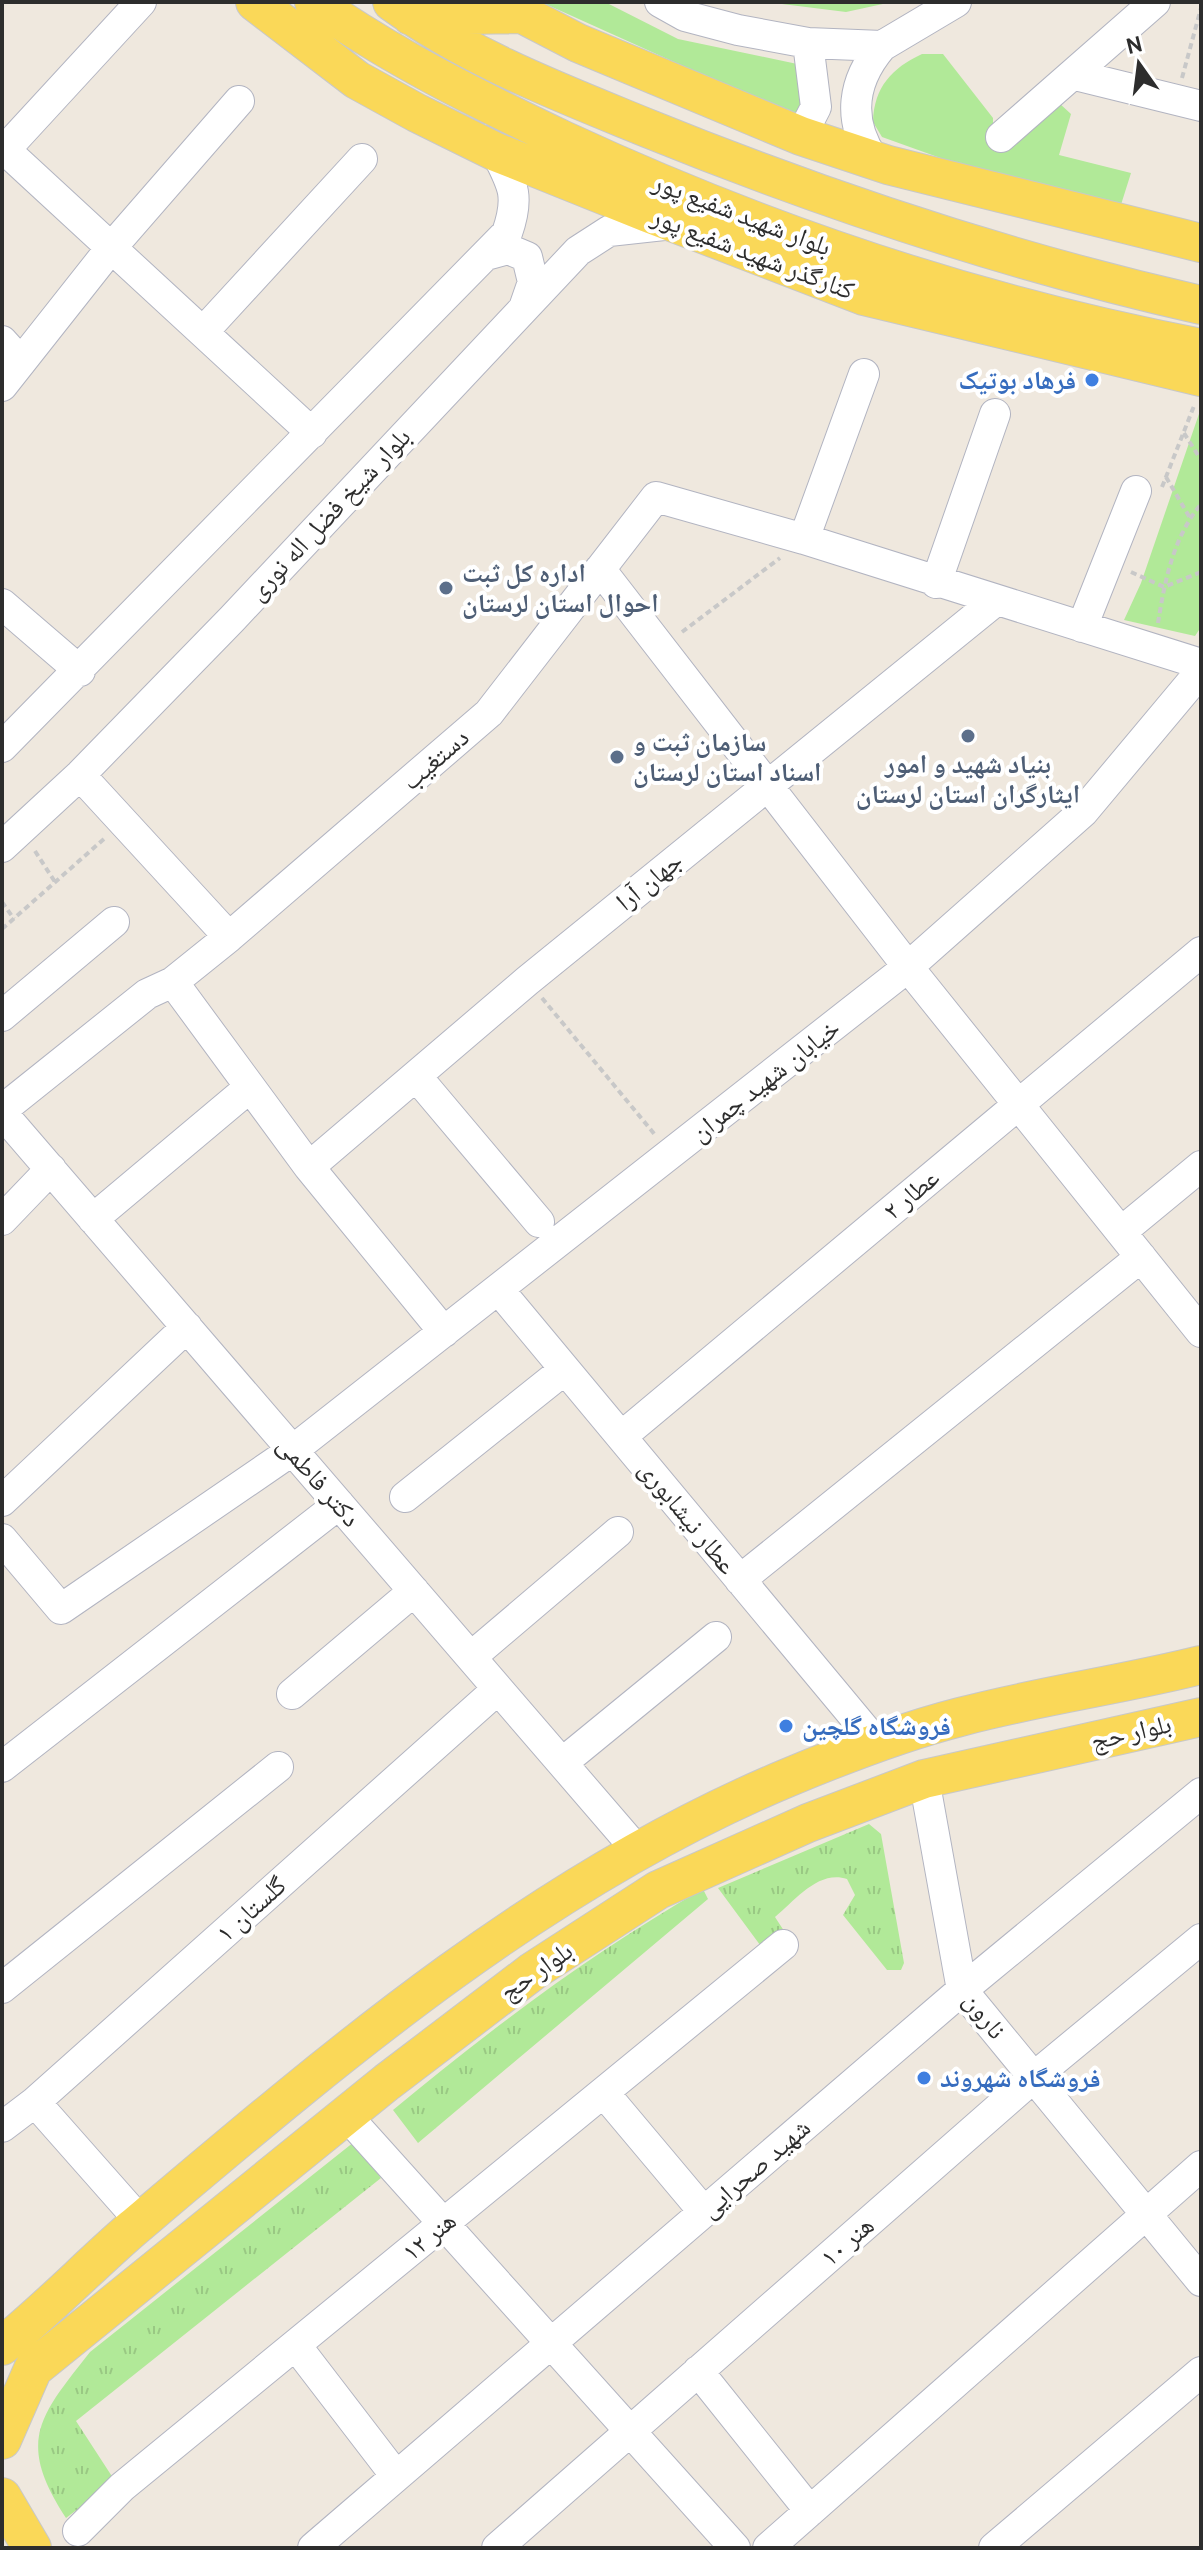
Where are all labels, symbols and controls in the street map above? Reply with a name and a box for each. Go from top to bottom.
north arrow [1099,24,1179,104]
text: N [1123,30,1145,60]
street label: بلوار شهید شفیع پور [647,165,836,264]
street label: کنارگذر شهید شفیع پور [646,199,859,307]
place label: فرهاد بوتیک [958,364,1076,396]
marker: فرهاد بوتیک [1083,371,1101,389]
street label: بلوار شیخ فضل اله نوری [241,421,418,608]
place label: اداره کل ثبت احوال استان لرستان [462,557,659,619]
marker: اداره کل ثبت احوال استان لرستان [437,579,455,597]
street label: دستغیب [395,721,475,797]
place label: سازمان ثبت و اسناد استان لرستان [633,726,821,788]
marker: بنیاد شهید و امور ایثارگران استان لرستان [959,727,977,745]
marker: سازمان ثبت و اسناد استان لرستان [608,748,626,766]
place label: بنیاد شهید و امور ایثارگران استان لرستان [856,748,1080,810]
street label: جهان آرا [609,844,689,918]
street label: خیابان شهید چمران [684,1012,846,1148]
street label: عطار ۲ [876,1161,946,1227]
street label: دکتر فاطمی [271,1429,367,1533]
street label: عطار نیشابوری [632,1453,744,1581]
street label: بلوار حج [1088,1707,1175,1758]
place label: فروشگاه گلچین [802,1710,951,1742]
marker: فروشگاه گلچین [777,1717,795,1735]
street label: گلستان ۱ [209,1869,293,1949]
street label: بلوار حج [493,1934,579,2008]
street label: نارون [957,1985,1013,2045]
place label: فروشگاه شهروند [940,2062,1101,2094]
marker: فروشگاه شهروند [915,2069,933,2087]
street label: شهید صحرایی [693,2111,817,2225]
street label: هنر ۱۲ [396,2204,462,2268]
street label: هنر ۱۰ [814,2209,880,2273]

